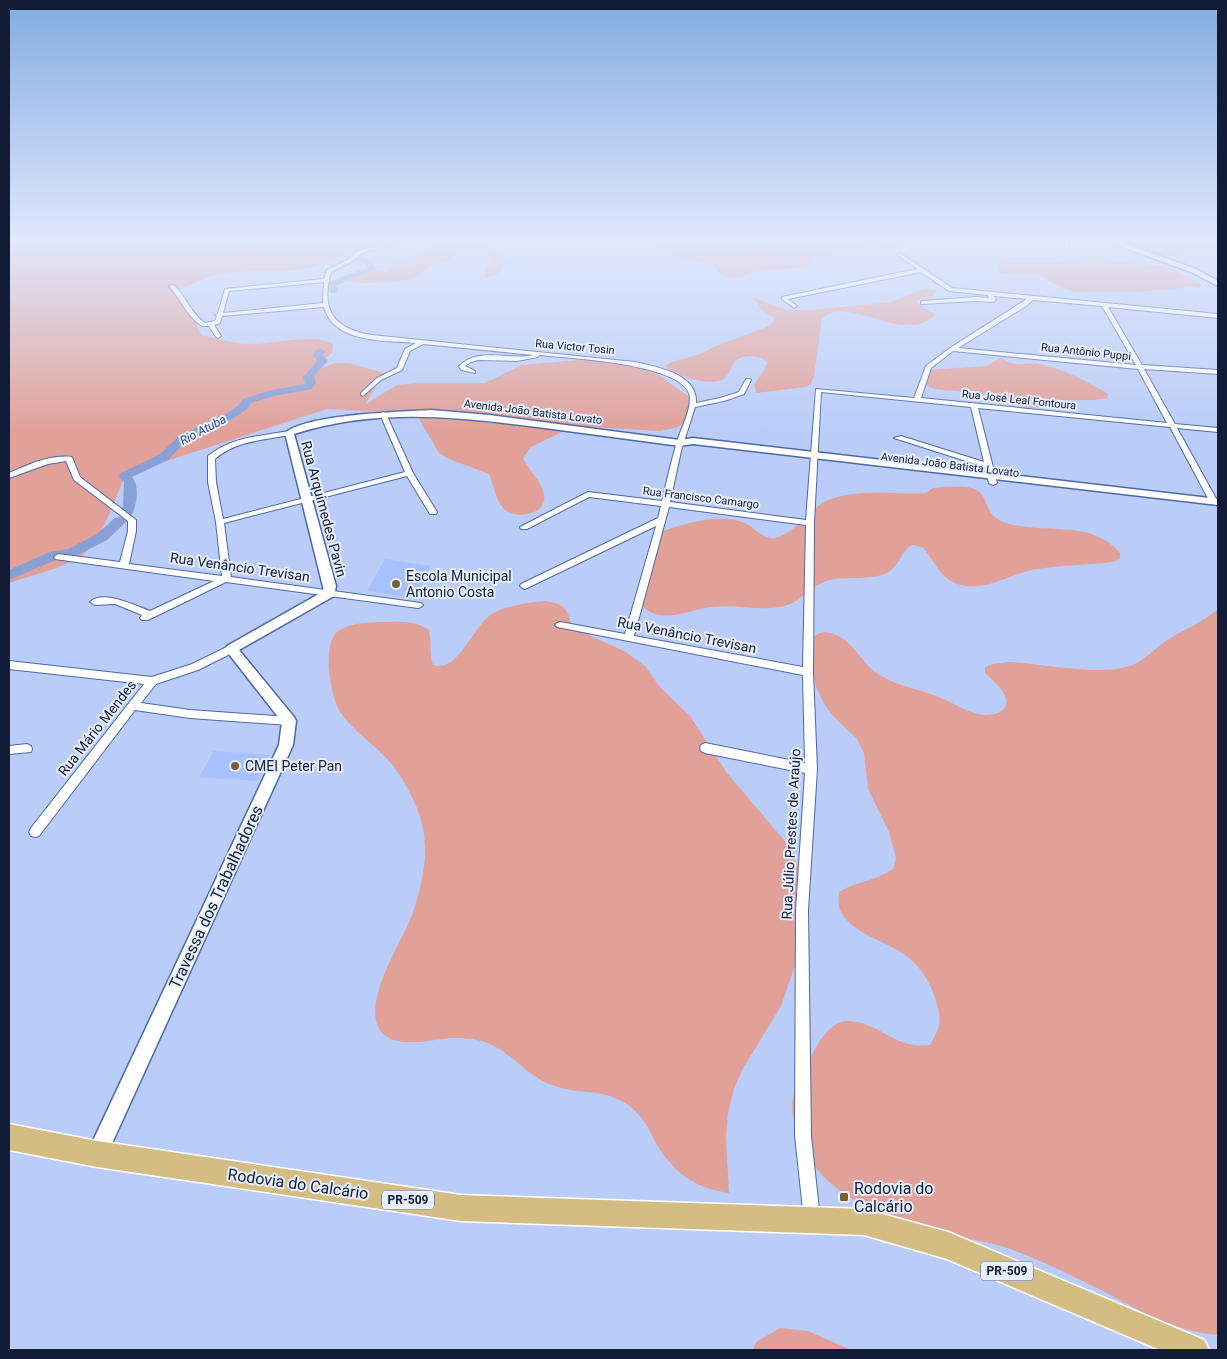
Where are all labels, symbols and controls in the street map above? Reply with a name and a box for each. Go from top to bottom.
street label: Rua Victor Tosin [535,337,615,357]
street label: Rua Antônio Puppi [1040,341,1132,363]
street label: Rua José Leal Fontoura [961,388,1077,412]
street label: Avenida João Batista Lovato [463,397,603,427]
water label: Rio Atuba [178,412,228,448]
street label: Rua Arquimedes Pavin [298,439,350,579]
street label: Avenida João Batista Lovato [880,450,1020,480]
street label: Rua Francisco Camargo [642,484,760,512]
street label: Rua Venâncio Trevisan [169,549,311,585]
place label: Escola Municipal Antonio Costa [406,568,512,600]
marker: Escola Municipal Antonio Costa [390,578,402,590]
street label: Rua Venâncio Trevisan [616,614,758,656]
street label: Rua Mário Mendes [55,677,139,779]
street label: Rua Júlio Prestes de Araújo [779,748,803,920]
place label: CMEI Peter Pan [245,758,342,774]
marker: CMEI Peter Pan [229,760,241,772]
street label: Travessa dos Trabalhadores [165,802,267,992]
street label: Rodovia do Calcário [226,1165,370,1203]
place label: Rodovia do Calcário [854,1179,933,1216]
road number: PR-509 [382,1190,434,1210]
marker: Rodovia do Calcário [838,1191,850,1203]
road number: PR-509 [981,1262,1033,1280]

